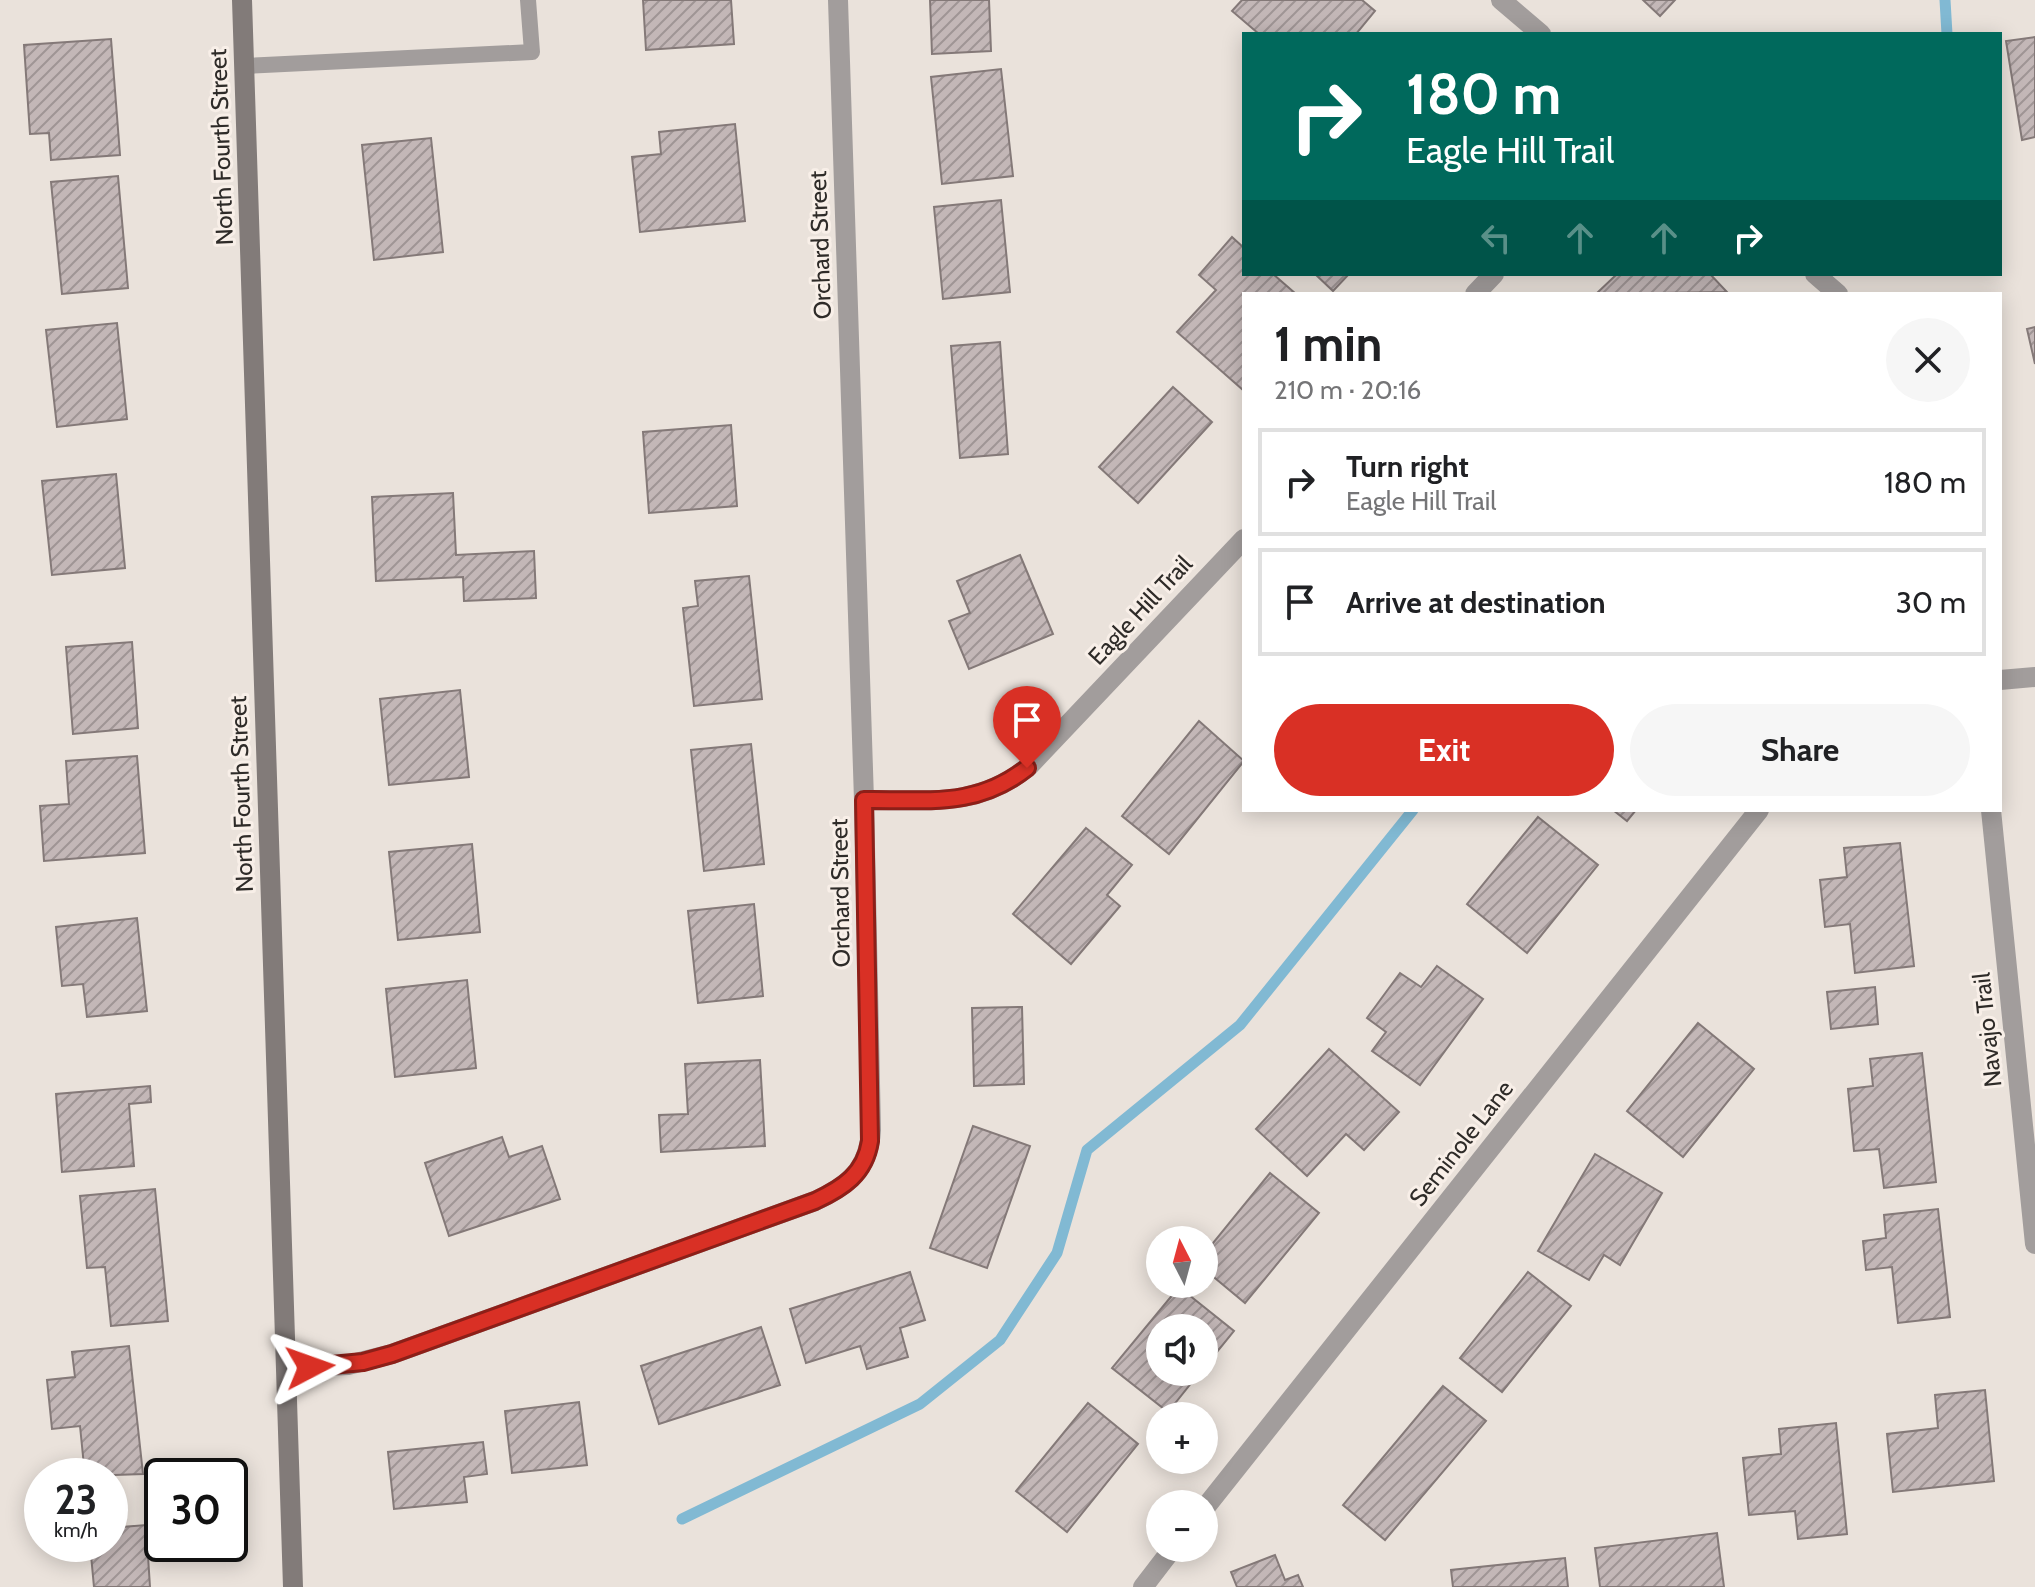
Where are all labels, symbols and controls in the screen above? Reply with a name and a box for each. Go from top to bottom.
street label: North Fourth Street [203,48,239,246]
text: 180 m [1406,60,1561,128]
icon: right [1274,64,1378,168]
text: Eagle Hill Trail [1406,128,1614,172]
street label: Orchard Street [803,170,837,320]
icon: left [1474,216,1518,260]
icon: ahead [1558,216,1602,260]
icon: ahead [1642,216,1686,260]
icon: right [1726,216,1770,260]
text: 1 min [1274,315,1382,373]
button: close [1886,318,1970,402]
text: 210 m · 20:16 [1274,374,1421,406]
text: Turn right [1346,448,1469,485]
icon: right [1278,460,1322,504]
text: 180 m [1884,464,1966,501]
text: Eagle Hill Trail [1346,485,1497,517]
street label: Eagle Hill Trail [1082,549,1198,671]
icon: arrive [1278,580,1322,624]
text: Arrive at destination [1346,584,1606,621]
text: 30 m [1896,584,1966,621]
pin [993,686,1061,768]
street label: North Fourth Street [223,695,259,893]
icon: arrive [1005,698,1049,742]
button: Exit [1274,704,1614,796]
button: Share [1630,704,1970,796]
street label: Orchard Street [824,818,856,968]
street label: Navajo Trail [1967,971,2007,1089]
street label: Seminole Lane [1403,1074,1519,1212]
north arrow [1146,1226,1218,1298]
map controls [1146,1226,1218,1562]
button: sound [1146,1314,1218,1386]
position arrow [268,1325,352,1409]
button: + [1146,1402,1218,1474]
speed limit sign: 30 [144,1458,248,1562]
text: 23 [55,1475,97,1524]
button: − [1146,1490,1218,1562]
text: km/h [54,1518,98,1542]

